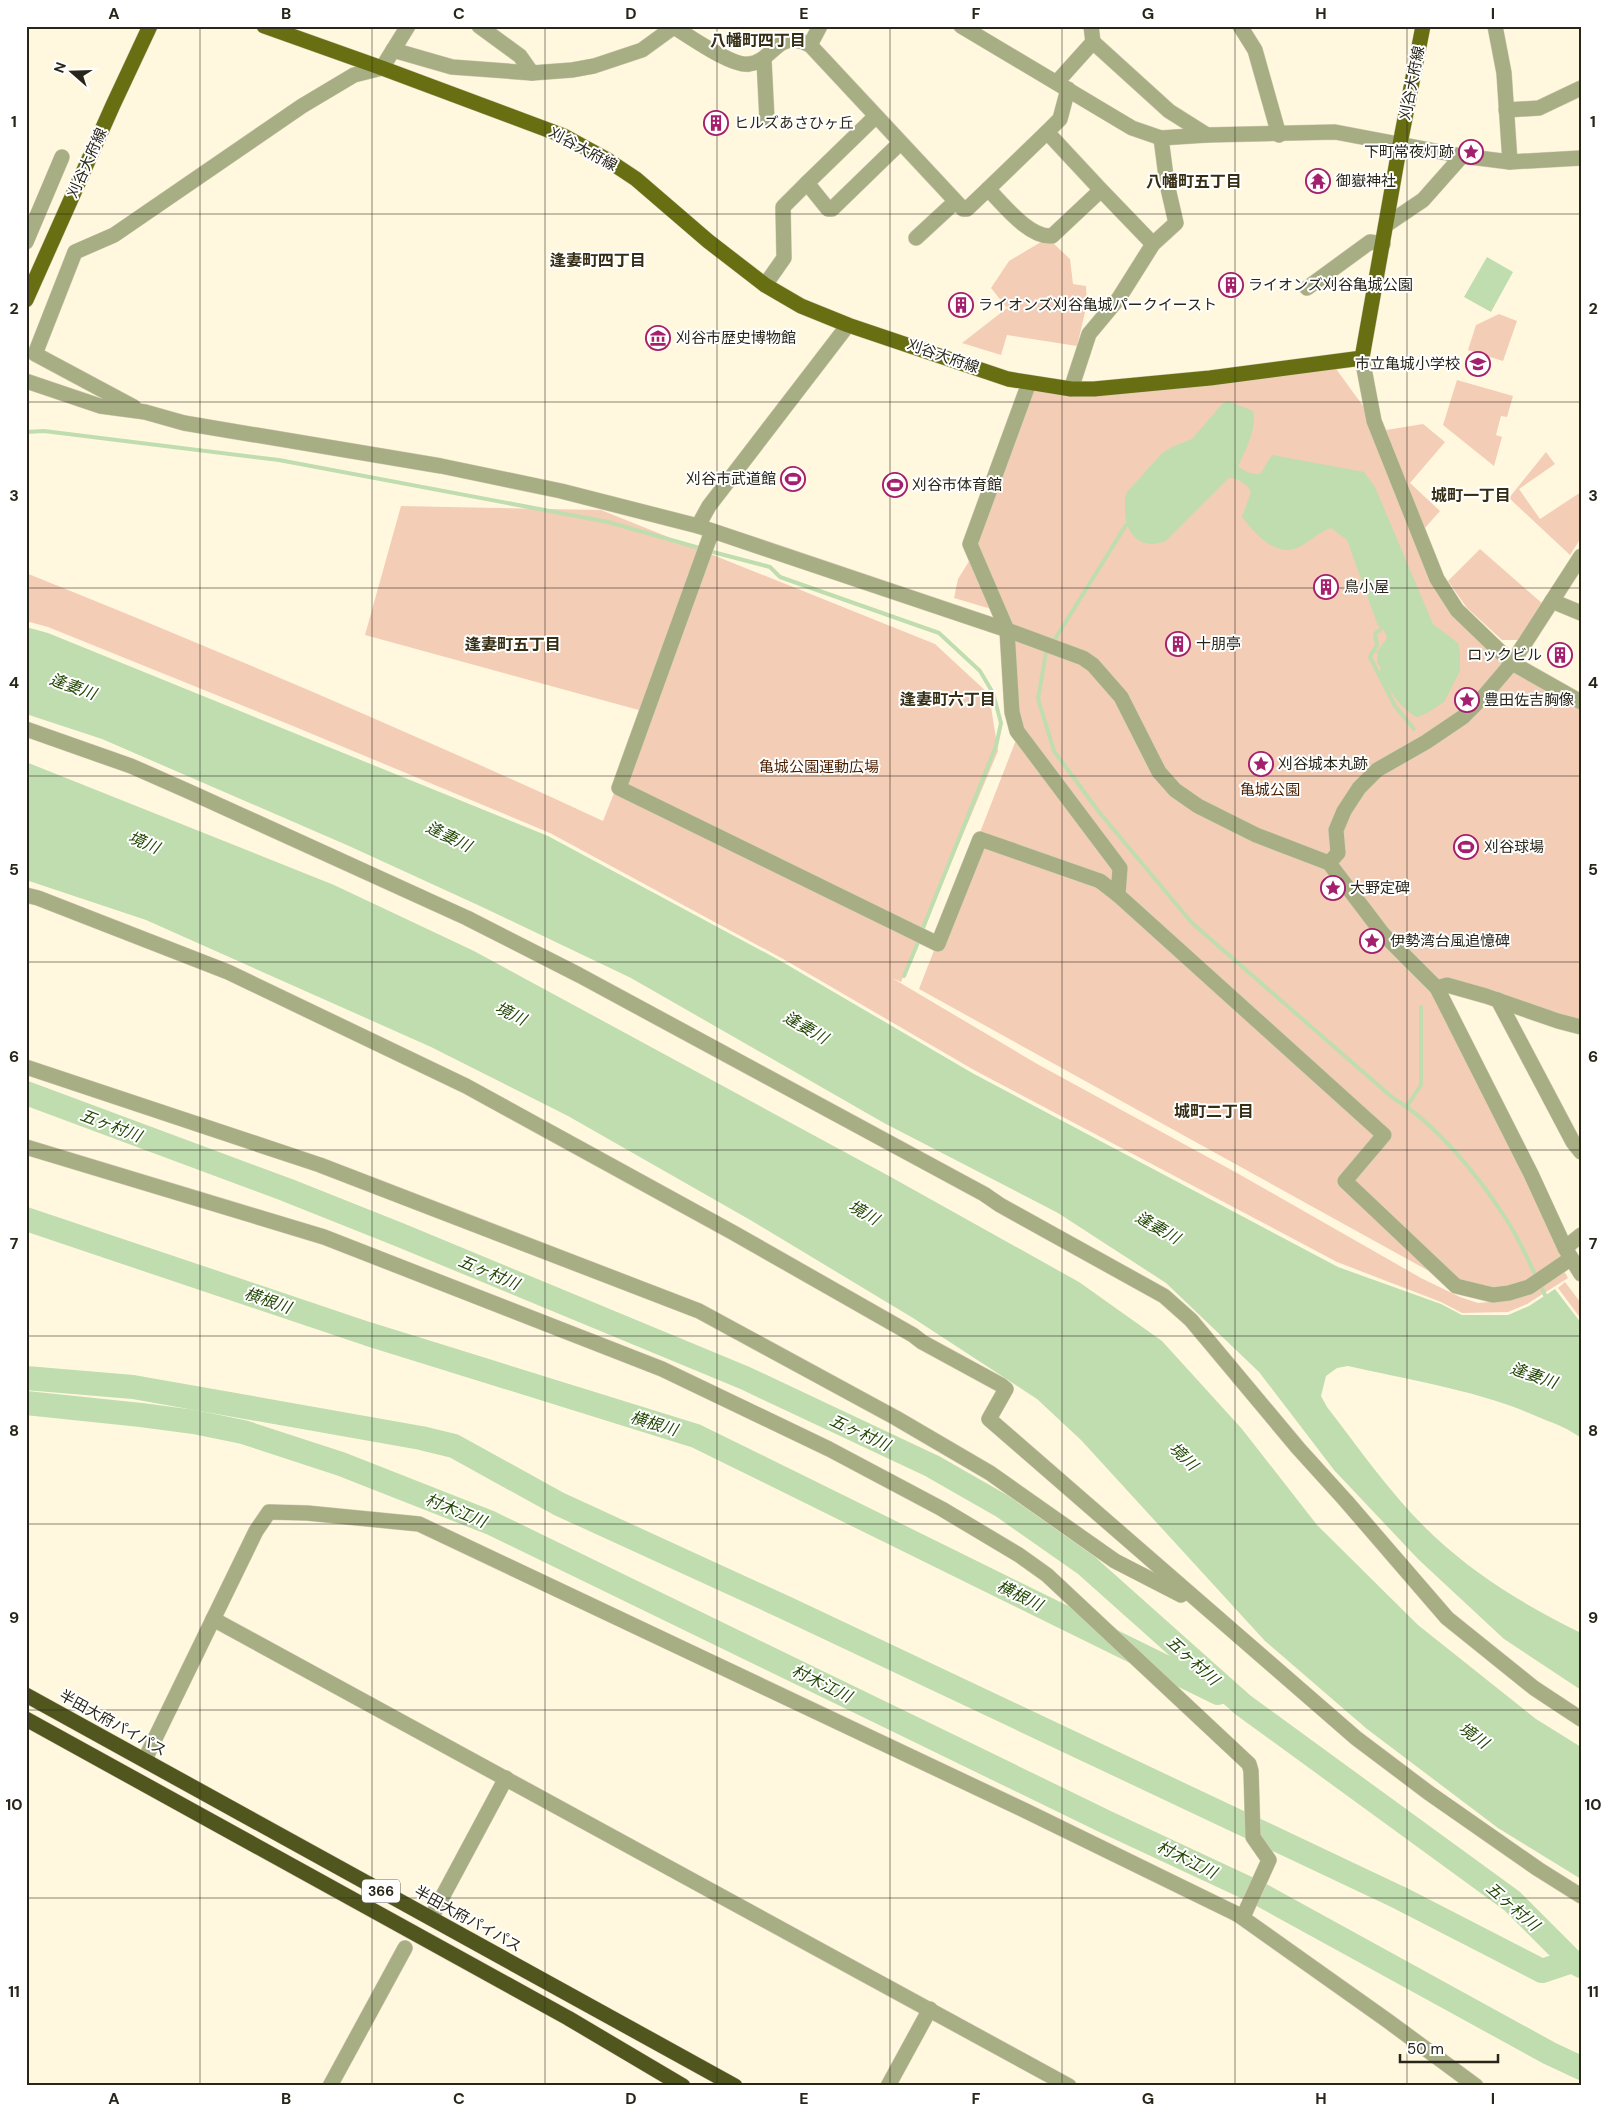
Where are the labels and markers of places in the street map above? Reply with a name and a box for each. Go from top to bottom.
building icon: ヒルズあさひヶ丘 [703,110,729,136]
place label: ヒルズあさひヶ丘 [734,113,854,133]
place icon: 下町常夜灯跡 [1458,139,1484,165]
place label: 下町常夜灯跡 [1364,142,1454,162]
temple icon: 御嶽神社 [1305,168,1331,194]
place label: 御嶽神社 [1336,171,1396,191]
building icon: ライオンズ刈谷亀城公園 [1218,272,1244,298]
place label: ライオンズ刈谷亀城公園 [1248,275,1413,295]
building icon: ライオンズ刈谷亀城パークイースト [948,292,974,318]
place label: ライオンズ刈谷亀城パークイースト [978,295,1217,315]
museum icon: 刈谷市歴史博物館 [645,325,671,351]
place label: 刈谷市歴史博物館 [676,328,796,348]
school or university icon: 市立亀城小学校 [1465,351,1491,377]
place label: 市立亀城小学校 [1355,354,1460,374]
sports icon: 刈谷市武道館 [780,466,806,492]
place label: 刈谷市武道館 [686,469,776,489]
sports icon: 刈谷市体育館 [882,472,908,498]
place label: 刈谷市体育館 [912,475,1002,495]
building icon: 鳥小屋 [1313,574,1339,600]
place label: 鳥小屋 [1344,577,1389,597]
building icon: 十朋亭 [1165,631,1191,657]
place label: 十朋亭 [1196,634,1241,654]
building icon: ロックビル [1547,642,1573,668]
place label: ロックビル [1467,645,1542,665]
place icon: 豊田佐吉胸像 [1454,687,1480,713]
place label: 豊田佐吉胸像 [1484,690,1574,710]
place icon: 刈谷城本丸跡 [1248,751,1274,777]
place label: 刈谷城本丸跡 [1278,754,1368,774]
sports icon: 刈谷球場 [1453,834,1479,860]
place label: 刈谷球場 [1484,837,1544,857]
place icon: 大野定碑 [1320,875,1346,901]
place label: 大野定碑 [1350,878,1410,898]
place icon: 伊勢湾台風追憶碑 [1359,928,1385,954]
place label: 伊勢湾台風追憶碑 [1390,931,1510,951]

